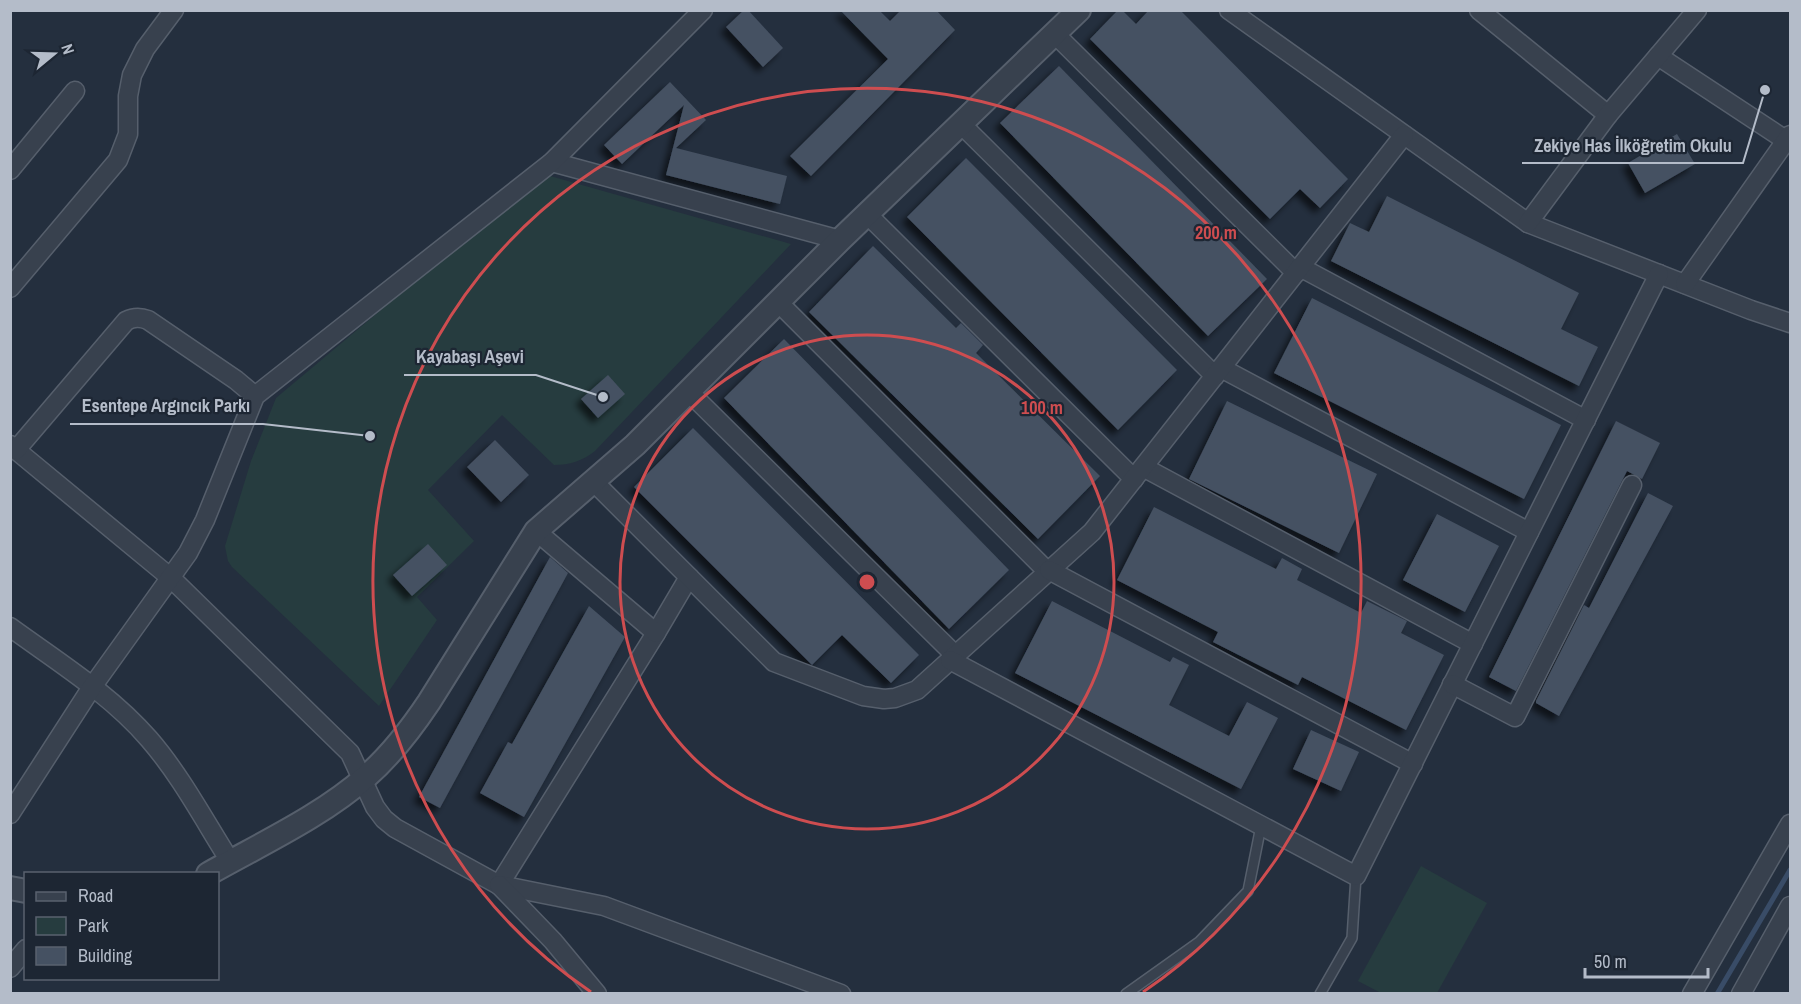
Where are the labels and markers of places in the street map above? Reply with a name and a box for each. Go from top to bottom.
callout: Zekiye Has İlköğretim Okulu [1522,127,1743,163]
callout: Kayabaşı Aşevi [404,339,536,375]
callout: Esentepe Argıncık Parkı [70,388,263,424]
centre of rings [857,572,877,592]

